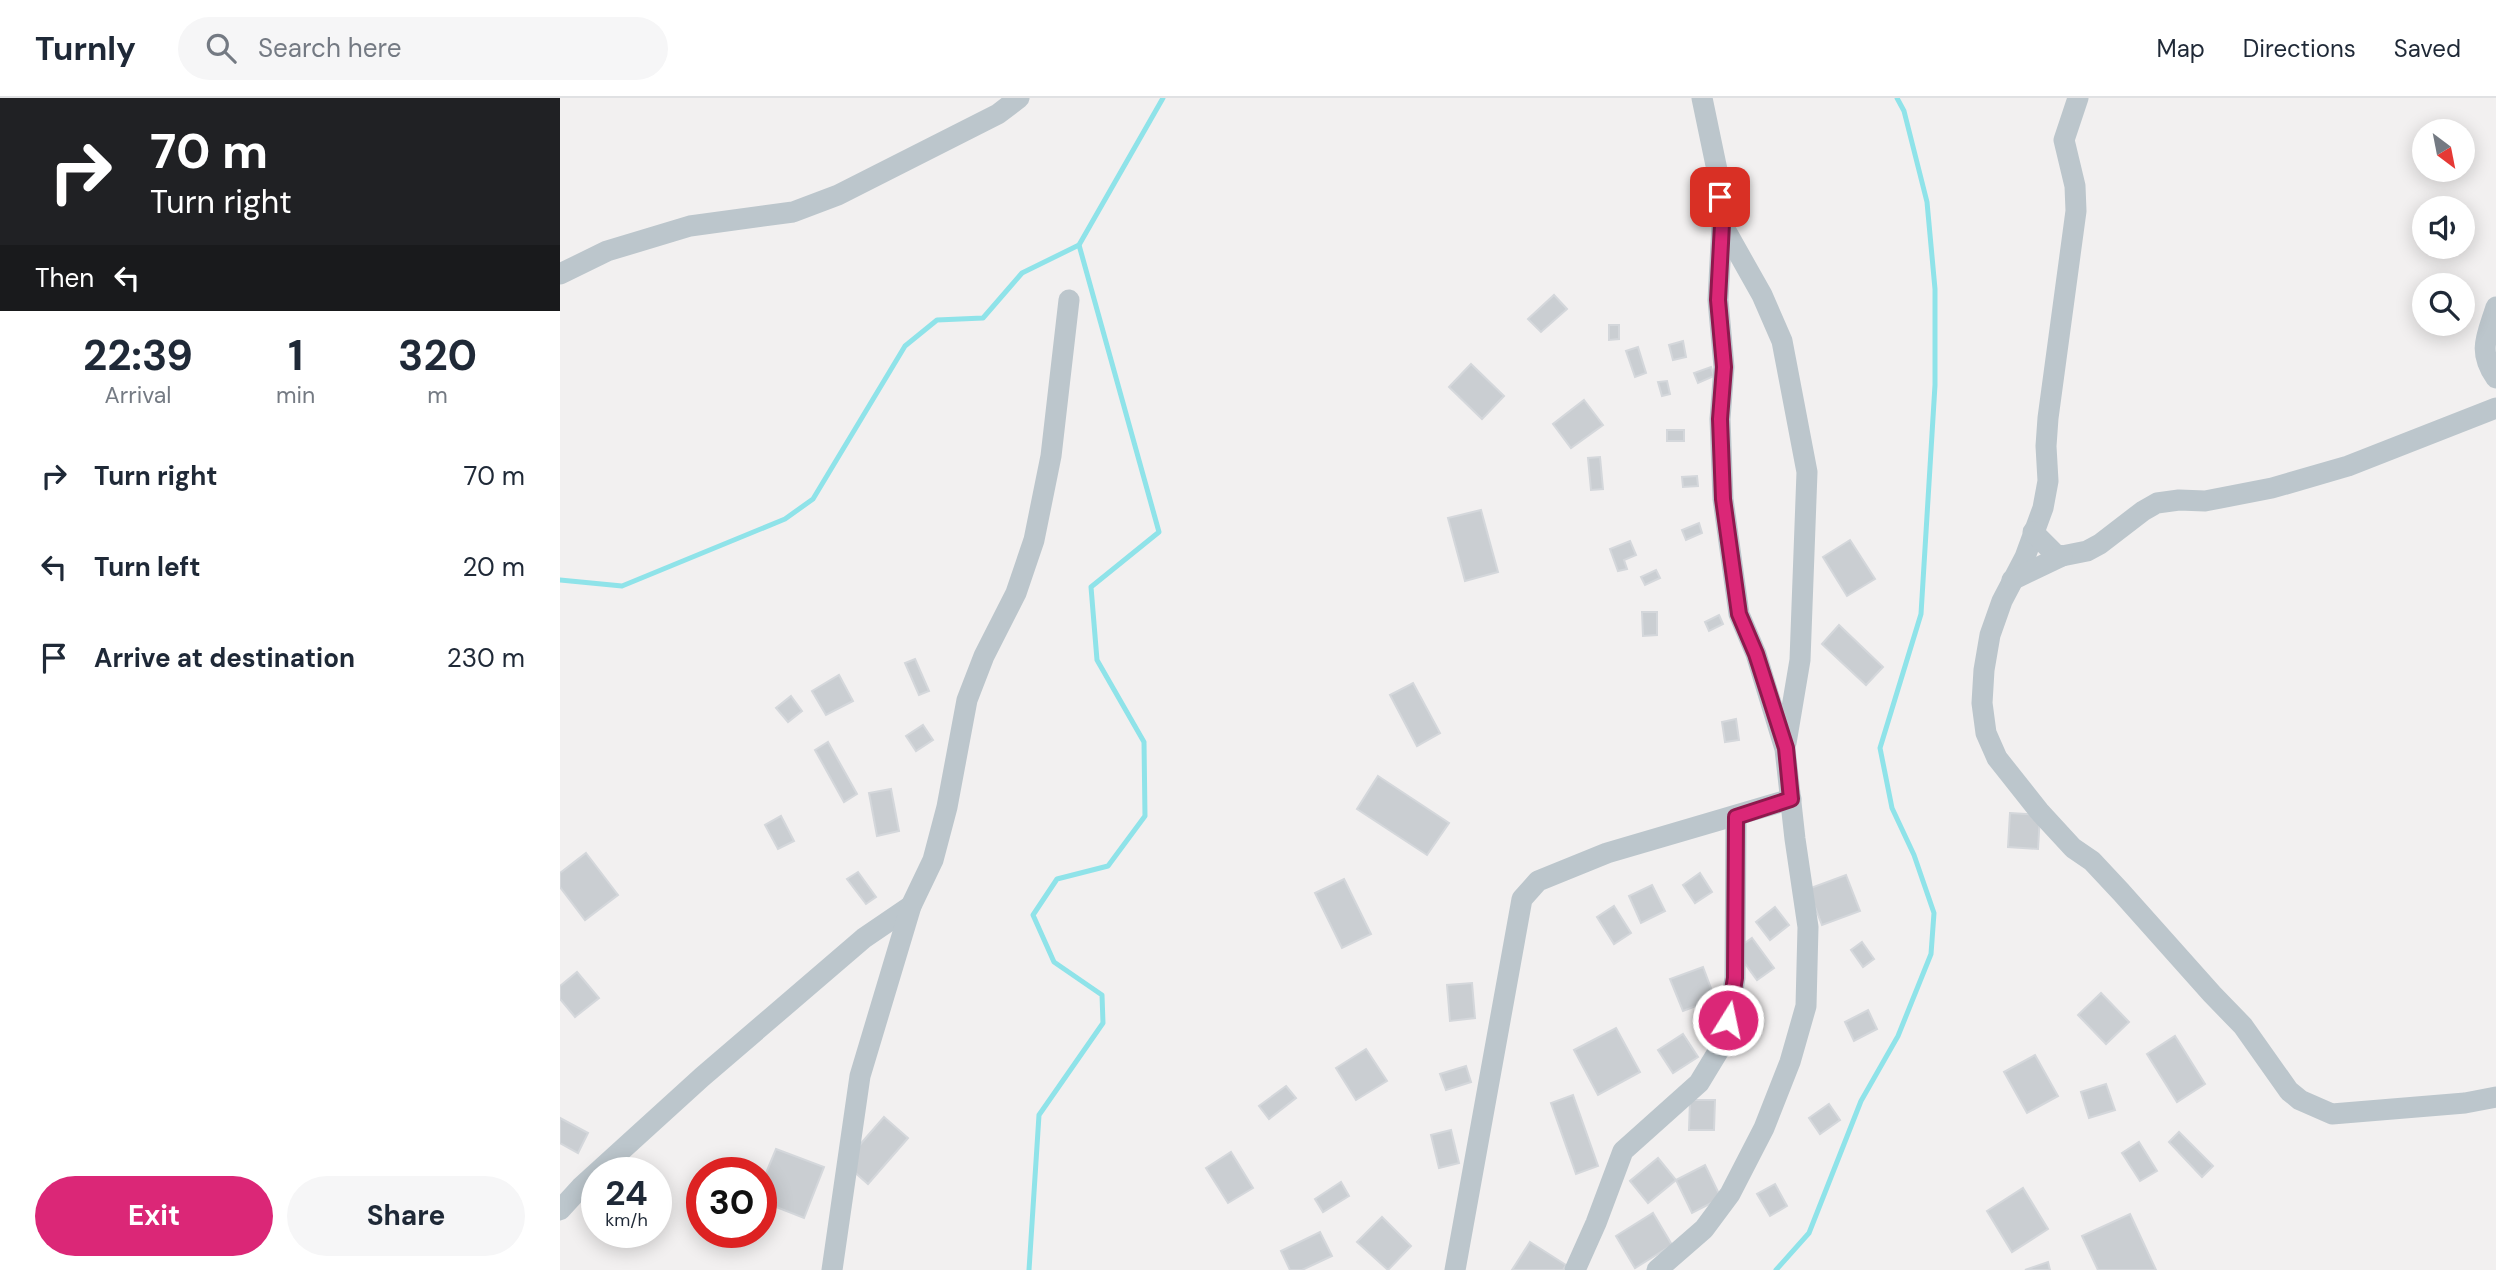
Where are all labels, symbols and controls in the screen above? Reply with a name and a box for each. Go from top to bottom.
search box [178,17,668,80]
text: Turnly [35,27,136,70]
icon: search [202,29,240,67]
text: Search here [258,31,401,65]
text: Map [2157,33,2205,64]
text: Directions [2243,33,2356,64]
text: Saved [2394,33,2461,64]
text: 70 m [150,119,268,183]
north arrow [2412,119,2474,182]
map controls [2412,119,2475,336]
icon: right [35,126,126,217]
pin [1690,167,1750,227]
icon: arrive [1701,178,1739,216]
text: Turn right [150,181,292,223]
button: sound [2412,196,2475,259]
icon: left [108,259,146,297]
text: Then [35,261,94,295]
button: search [2412,273,2475,336]
text: 22:39 [83,328,193,383]
text: 1 [288,328,303,383]
text: 320 [398,328,477,383]
text: Arrival [104,380,171,410]
text: min [276,380,315,410]
text: m [427,380,448,410]
icon: right [35,457,73,495]
text: Turn right [94,459,218,493]
text: 70 m [464,459,525,493]
icon: left [35,548,73,586]
text: Turn left [94,550,201,584]
text: 20 m [462,550,525,584]
icon: arrive [35,639,73,677]
text: Arrive at destination [94,641,355,675]
text: 230 m [447,641,525,675]
position arrow [1691,983,1765,1057]
speed limit sign: 30 [686,1157,777,1248]
text: 24 [605,1170,648,1216]
button: Exit [35,1176,273,1256]
button: Share [287,1176,525,1256]
text: km/h [605,1208,648,1232]

